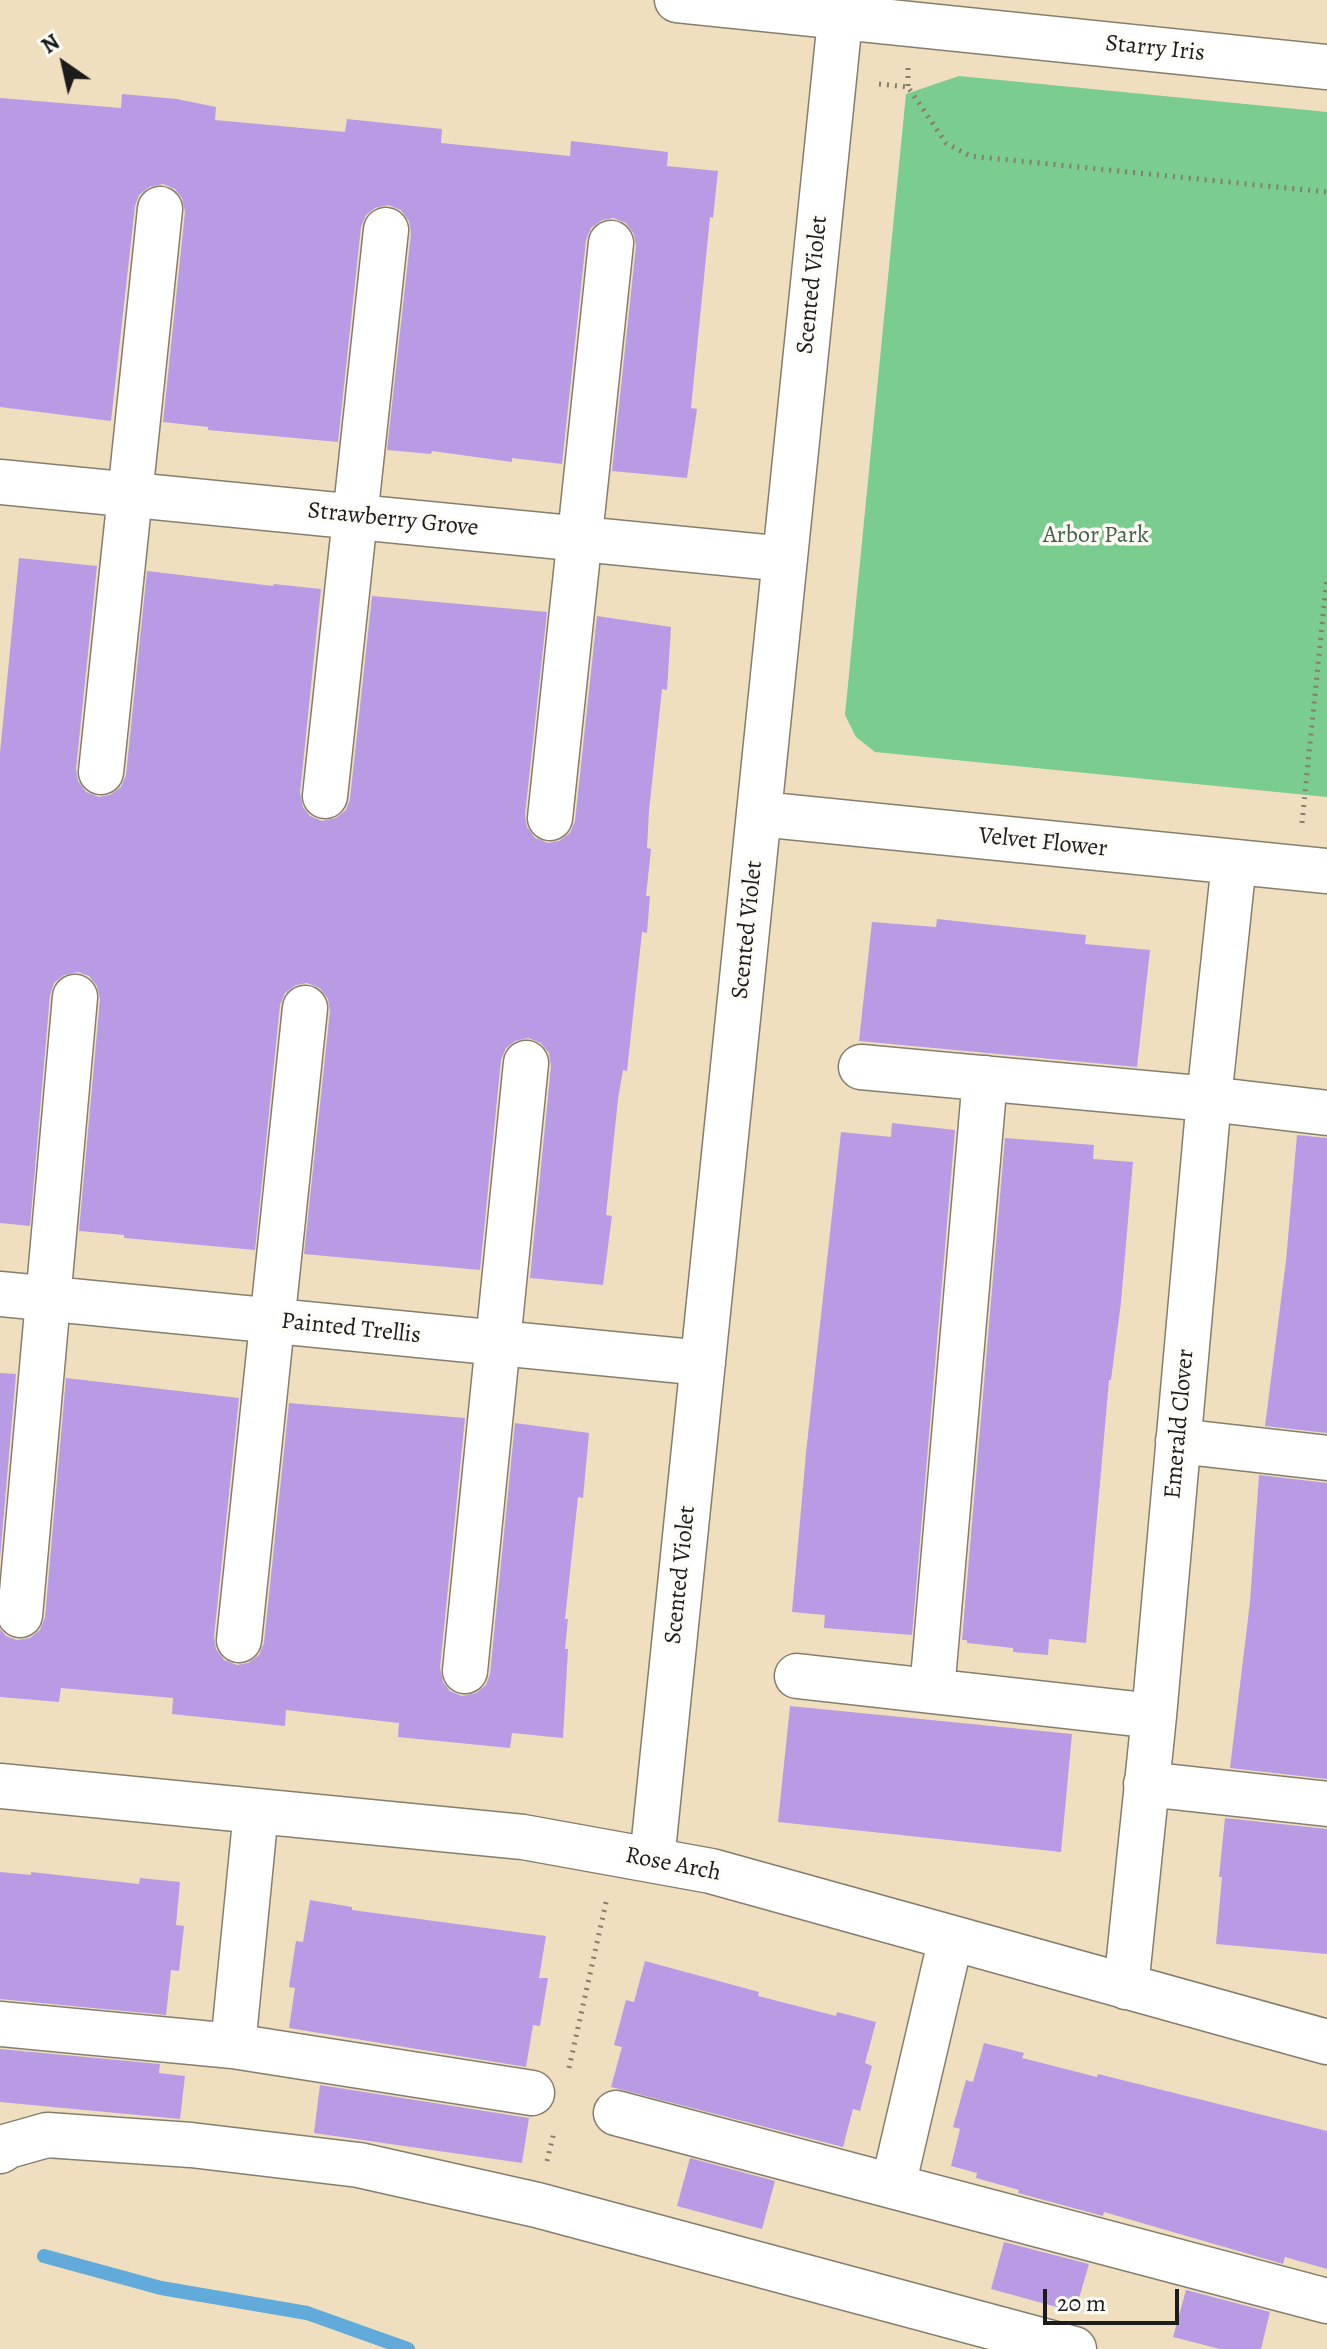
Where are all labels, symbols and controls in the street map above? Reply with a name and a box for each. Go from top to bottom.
north arrow [24,24,104,104]
text: N [36,27,66,61]
street label: Starry Iris [1104,29,1206,69]
street label: Scented Violet [791,214,835,356]
street label: Strawberry Grove [306,497,480,543]
park label: Arbor Park [1043,522,1149,550]
street label: Velvet Flower [977,822,1109,864]
street label: Scented Violet [726,859,770,1001]
street label: Painted Trellis [280,1307,422,1351]
street label: Emerald Clover [1159,1348,1201,1500]
street label: Scented Violet [659,1504,703,1646]
street label: Rose Arch [623,1842,723,1888]
scale bar [1047,2273,1183,2323]
text: 20 m [1057,2287,1106,2319]

